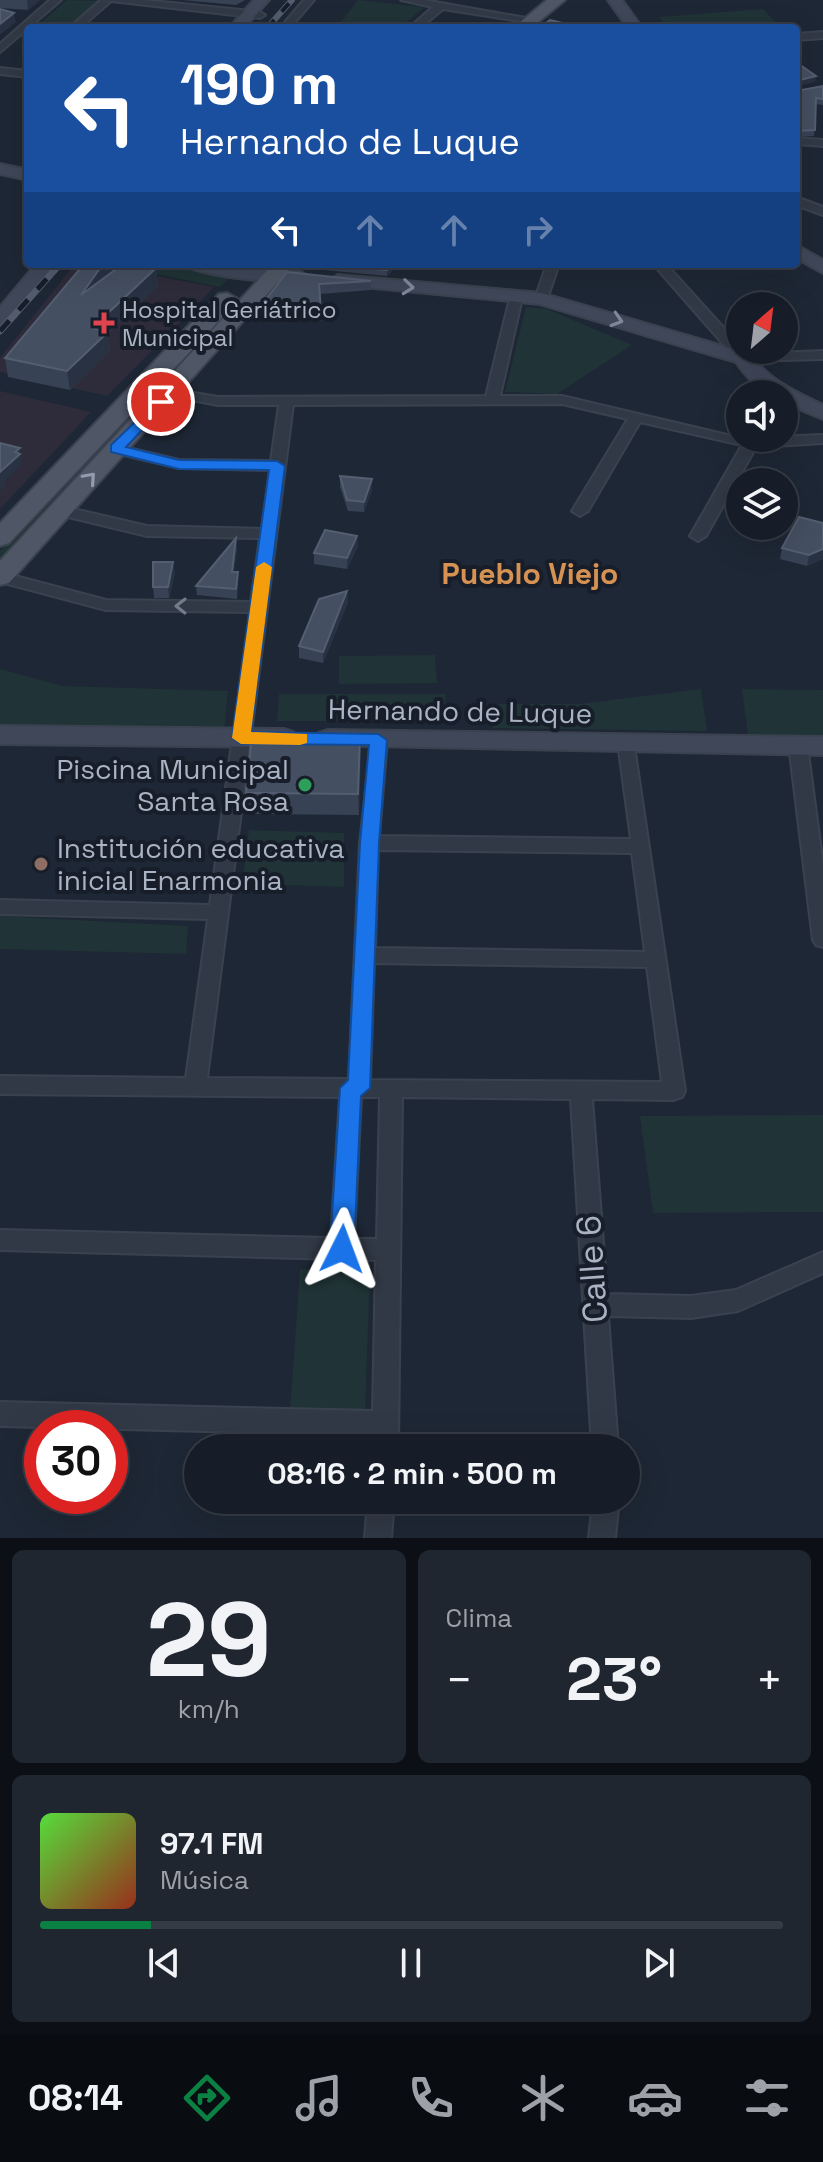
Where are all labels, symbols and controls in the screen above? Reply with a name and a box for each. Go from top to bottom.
text: 190 m [180,49,338,120]
icon: left [48,56,152,160]
text: Hernando de Luque [180,119,520,165]
icon: left [264,208,308,252]
icon: ahead [348,208,392,252]
icon: ahead [432,208,476,252]
icon: right [516,208,560,252]
one-way arrow [402,278,415,295]
north arrow [726,292,798,364]
map controls [726,292,798,540]
place label: Hospital Geriátrico Municipal [122,294,337,353]
one-way arrow [609,311,623,327]
marker: Hospital Geriátrico Municipal [93,312,115,334]
pin [127,368,195,436]
icon: arrive [139,380,183,424]
button: sound [726,380,798,452]
button: layers [726,468,798,540]
one-way arrow [81,472,95,487]
district label: Pueblo Viejo [442,554,618,593]
one-way arrow [174,597,187,615]
street label: Hernando de Luque [328,691,592,731]
place label: Piscina Municipal Santa Rosa [57,751,289,819]
marker: Piscina Municipal Santa Rosa [296,776,314,794]
place label: Institución educativa inicial Enarmonia [57,830,345,898]
marker: Institución educativa inicial Enarmonia [32,855,50,873]
position arrow [300,1207,384,1291]
street label: Calle 6 [567,1214,617,1324]
speed limit sign: 30 [24,1410,128,1514]
text: 08:16 · 2 min · 500 m [267,1454,557,1493]
text: 29 [146,1574,272,1706]
text: Clima [446,1601,512,1635]
text: 23° [566,1641,662,1718]
text: − [446,1652,473,1708]
text: + [756,1652,783,1708]
text: km/h [178,1692,240,1726]
text: 97.1 FM [160,1824,264,1863]
text: Música [160,1863,249,1897]
icon: previous [142,1941,186,1985]
icon: pause [389,1941,433,1985]
icon: next [637,1941,681,1985]
icon: directions [179,2070,235,2126]
icon: music [291,2070,347,2126]
icon: phone [403,2070,459,2126]
icon: climate [515,2070,571,2126]
icon: car [627,2070,683,2126]
icon: filters [739,2070,795,2126]
text: 08:14 [28,2075,123,2121]

